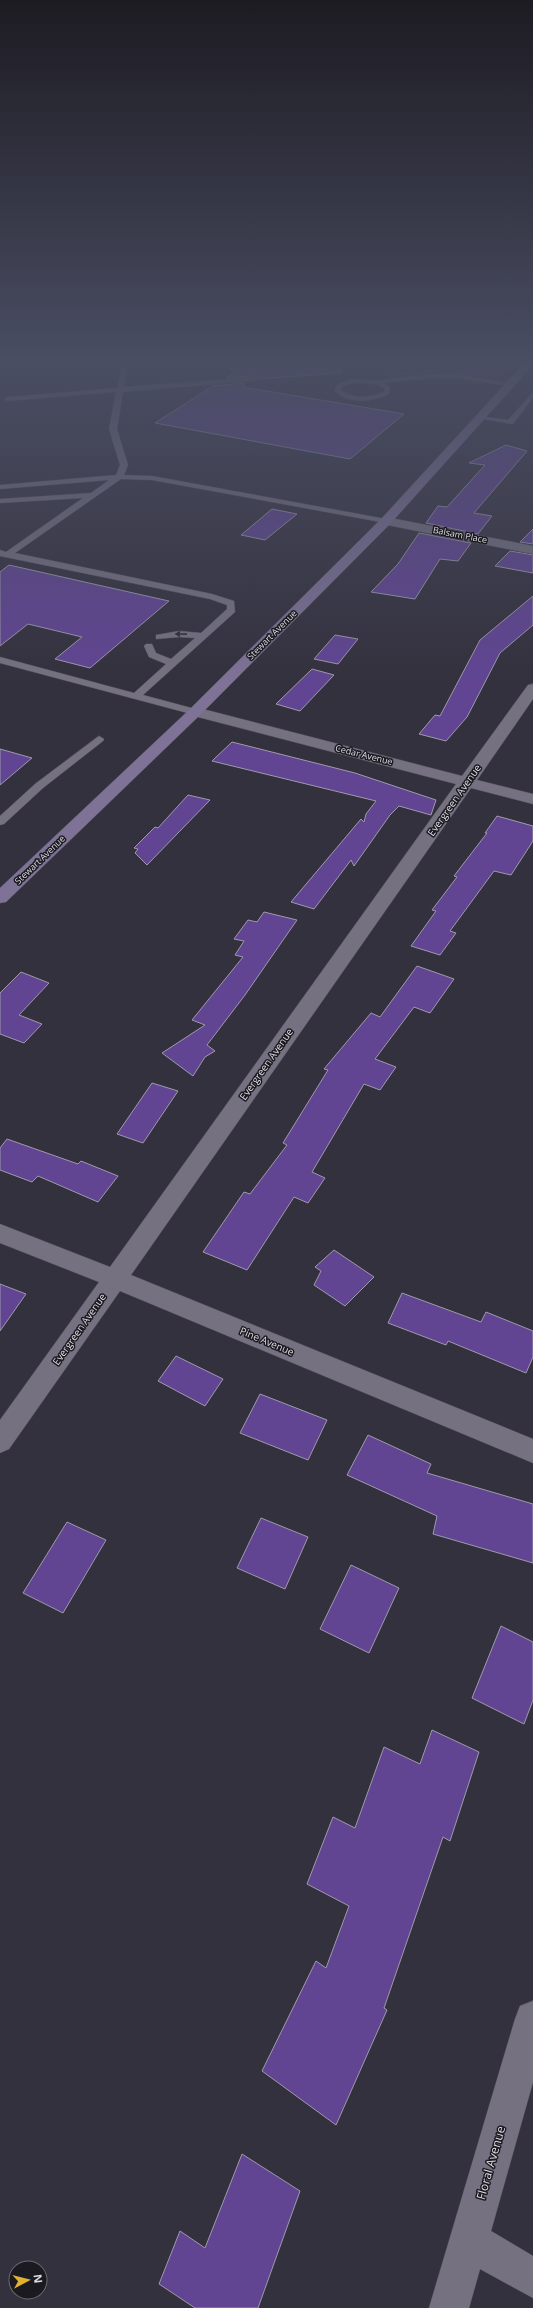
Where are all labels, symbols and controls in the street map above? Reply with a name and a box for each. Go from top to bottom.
street label: Balsam Place [432,523,488,546]
street label: Stewart Avenue [244,607,299,662]
one-way arrow [174,631,187,637]
street label: Cedar Avenue [334,741,394,768]
street label: Evergreen Avenue [424,761,484,839]
street label: Stewart Avenue [11,832,68,887]
street label: Evergreen Avenue [236,1025,296,1103]
street label: Evergreen Avenue [49,1290,109,1368]
street label: Pine Avenue [238,1323,297,1359]
street label: Floral Avenue [472,2124,509,2202]
north arrow [8,2260,48,2300]
text: N [30,2273,46,2284]

